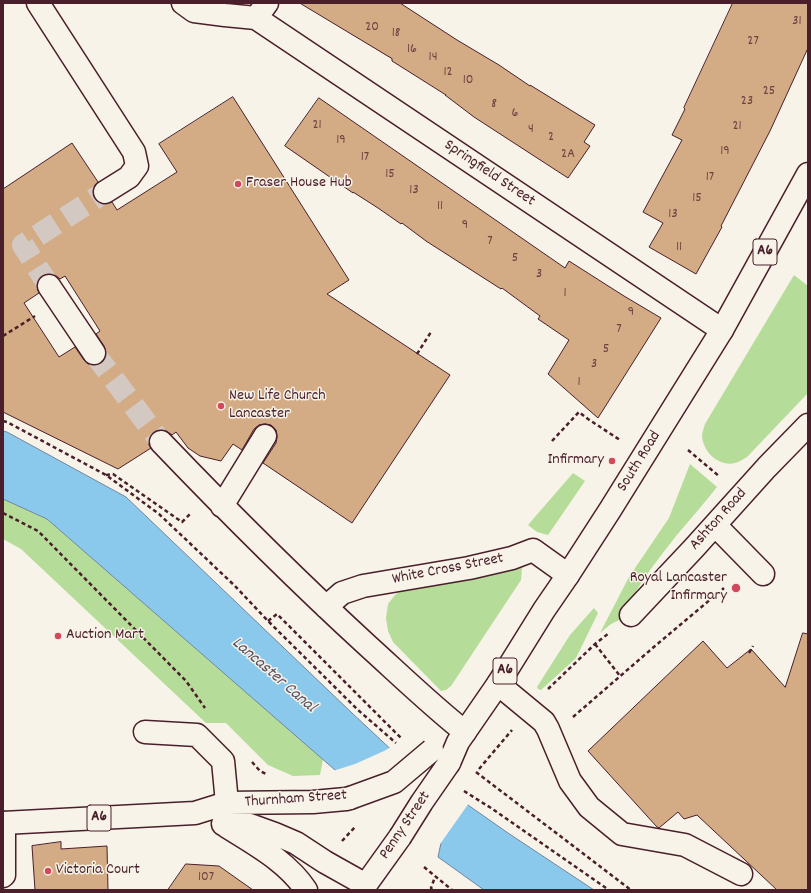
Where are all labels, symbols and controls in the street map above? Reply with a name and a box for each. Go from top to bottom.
house number: 31 [792,14,802,30]
house number: 20 [365,20,379,36]
house number: 18 [392,26,400,42]
house number: 27 [747,34,759,50]
house number: 16 [407,42,417,58]
house number: 14 [429,50,437,66]
house number: 12 [443,65,453,81]
house number: 10 [463,73,473,89]
house number: 25 [763,84,775,100]
house number: 23 [741,94,753,110]
house number: 8 [491,97,497,113]
house number: 6 [512,106,518,122]
house number: 21 [312,118,322,134]
house number: 21 [732,119,742,135]
house number: 4 [528,122,534,138]
house number: 2 [548,130,554,146]
house number: 19 [336,133,346,149]
street label: Springfield Street [440,136,538,212]
house number: 19 [720,144,730,160]
house number: 2A [561,147,575,163]
house number: 17 [361,150,369,166]
house number: 15 [385,167,395,183]
house number: 17 [706,170,714,186]
place label: Fraser House Hub [246,174,352,194]
marker: Fraser House Hub [233,179,243,189]
house number: 13 [409,183,419,199]
house number: 15 [692,191,702,207]
house number: 11 [437,199,443,215]
house number: 13 [668,207,678,223]
house number: 9 [462,218,468,234]
house number: 7 [487,234,493,250]
road number: A6 [753,239,777,265]
house number: 11 [676,240,682,256]
house number: 5 [512,251,518,267]
house number: 3 [536,267,542,283]
house number: 1 [563,286,567,302]
house number: 9 [628,305,634,321]
house number: 7 [616,322,622,338]
house number: 5 [603,342,609,358]
house number: 3 [591,357,597,373]
house number: 1 [577,375,581,391]
place label: New Life Church Lancaster [229,387,326,425]
marker: New Life Church Lancaster [216,401,226,411]
street label: South Road [614,428,666,496]
place label: Infirmary [547,451,604,471]
marker: Infirmary [607,456,617,466]
street label: Ashton Road [686,485,752,555]
street label: White Cross Street [391,550,505,590]
place label: Royal Lancaster Infirmary [630,569,727,607]
marker: Royal Lancaster Infirmary [730,582,742,594]
place label: Auction Mart [66,626,144,646]
marker: Auction Mart [53,631,63,641]
water label: Lancaster Canal [227,634,319,718]
road number: A6 [493,658,517,684]
street label: Thurnham Street [244,787,348,813]
street label: Penny Street [376,788,436,864]
road number: A6 [87,805,111,831]
place label: Victoria Court [56,861,140,881]
marker: Victoria Court [43,866,53,876]
house number: 107 [198,870,214,886]

